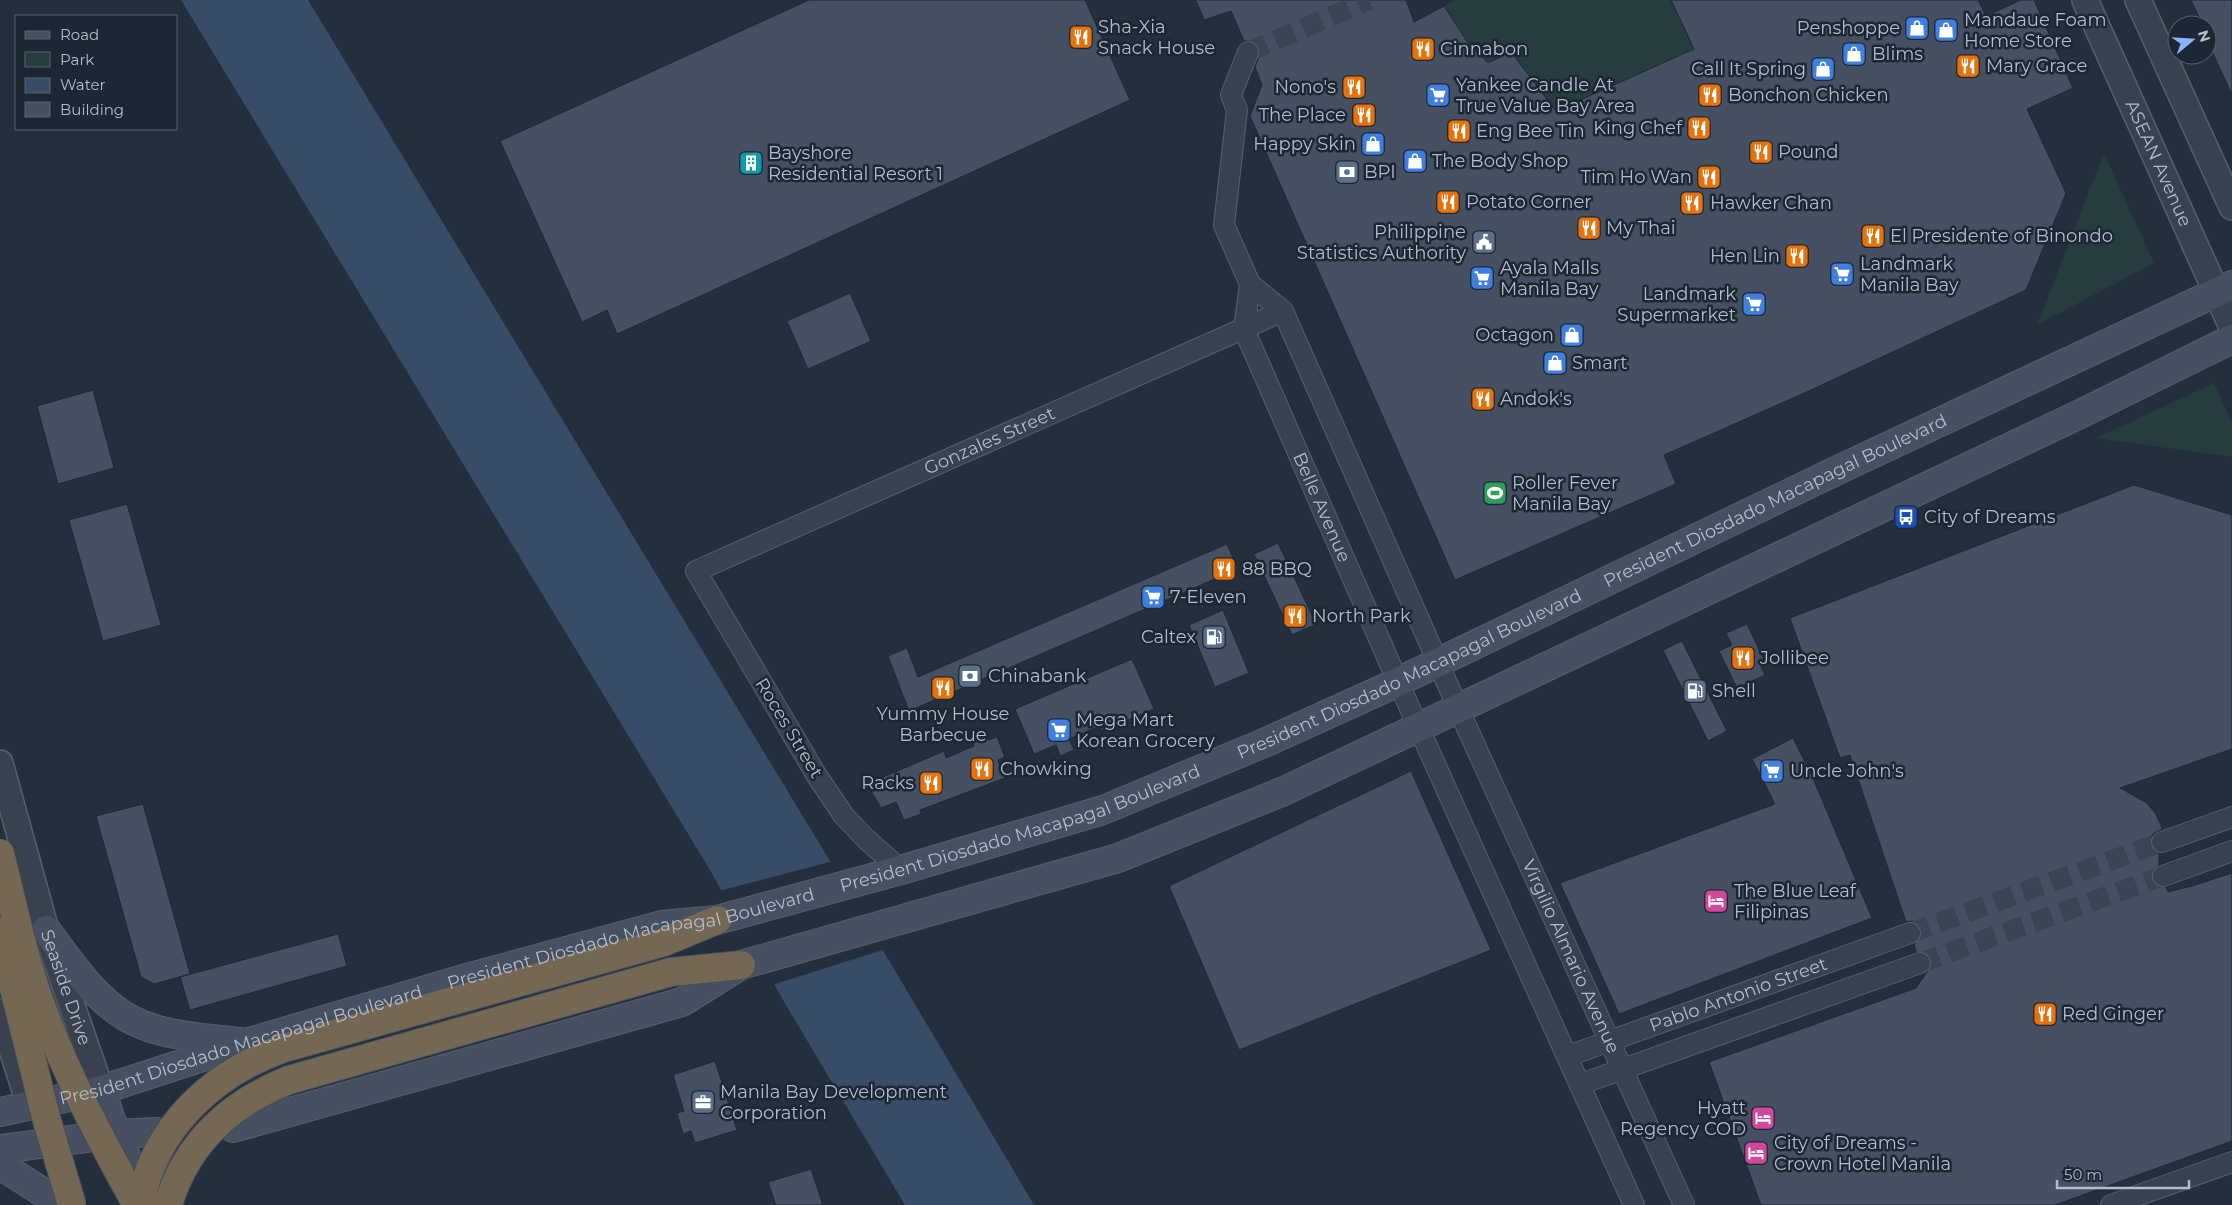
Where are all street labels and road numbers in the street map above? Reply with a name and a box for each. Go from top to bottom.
street label: ASEAN Avenue [2120,97,2196,230]
street label: Gonzales Street [921,402,1058,480]
street label: President Diosdado Macapagal Boulevard [1600,409,1950,592]
street label: Belle Avenue [1288,449,1355,566]
street label: President Diosdado Macapagal Boulevard [1234,584,1585,764]
street label: Roces Street [750,674,828,782]
street label: President Diosdado Macapagal Boulevard [837,760,1203,897]
street label: Virgilio Almario Avenue [1517,856,1625,1057]
street label: President Diosdado Macapagal Boulevard [445,883,817,994]
street label: Seaside Drive [36,927,96,1048]
street label: Pablo Antonio Street [1647,953,1830,1037]
street label: President Diosdado Macapagal Boulevard [57,981,425,1110]

